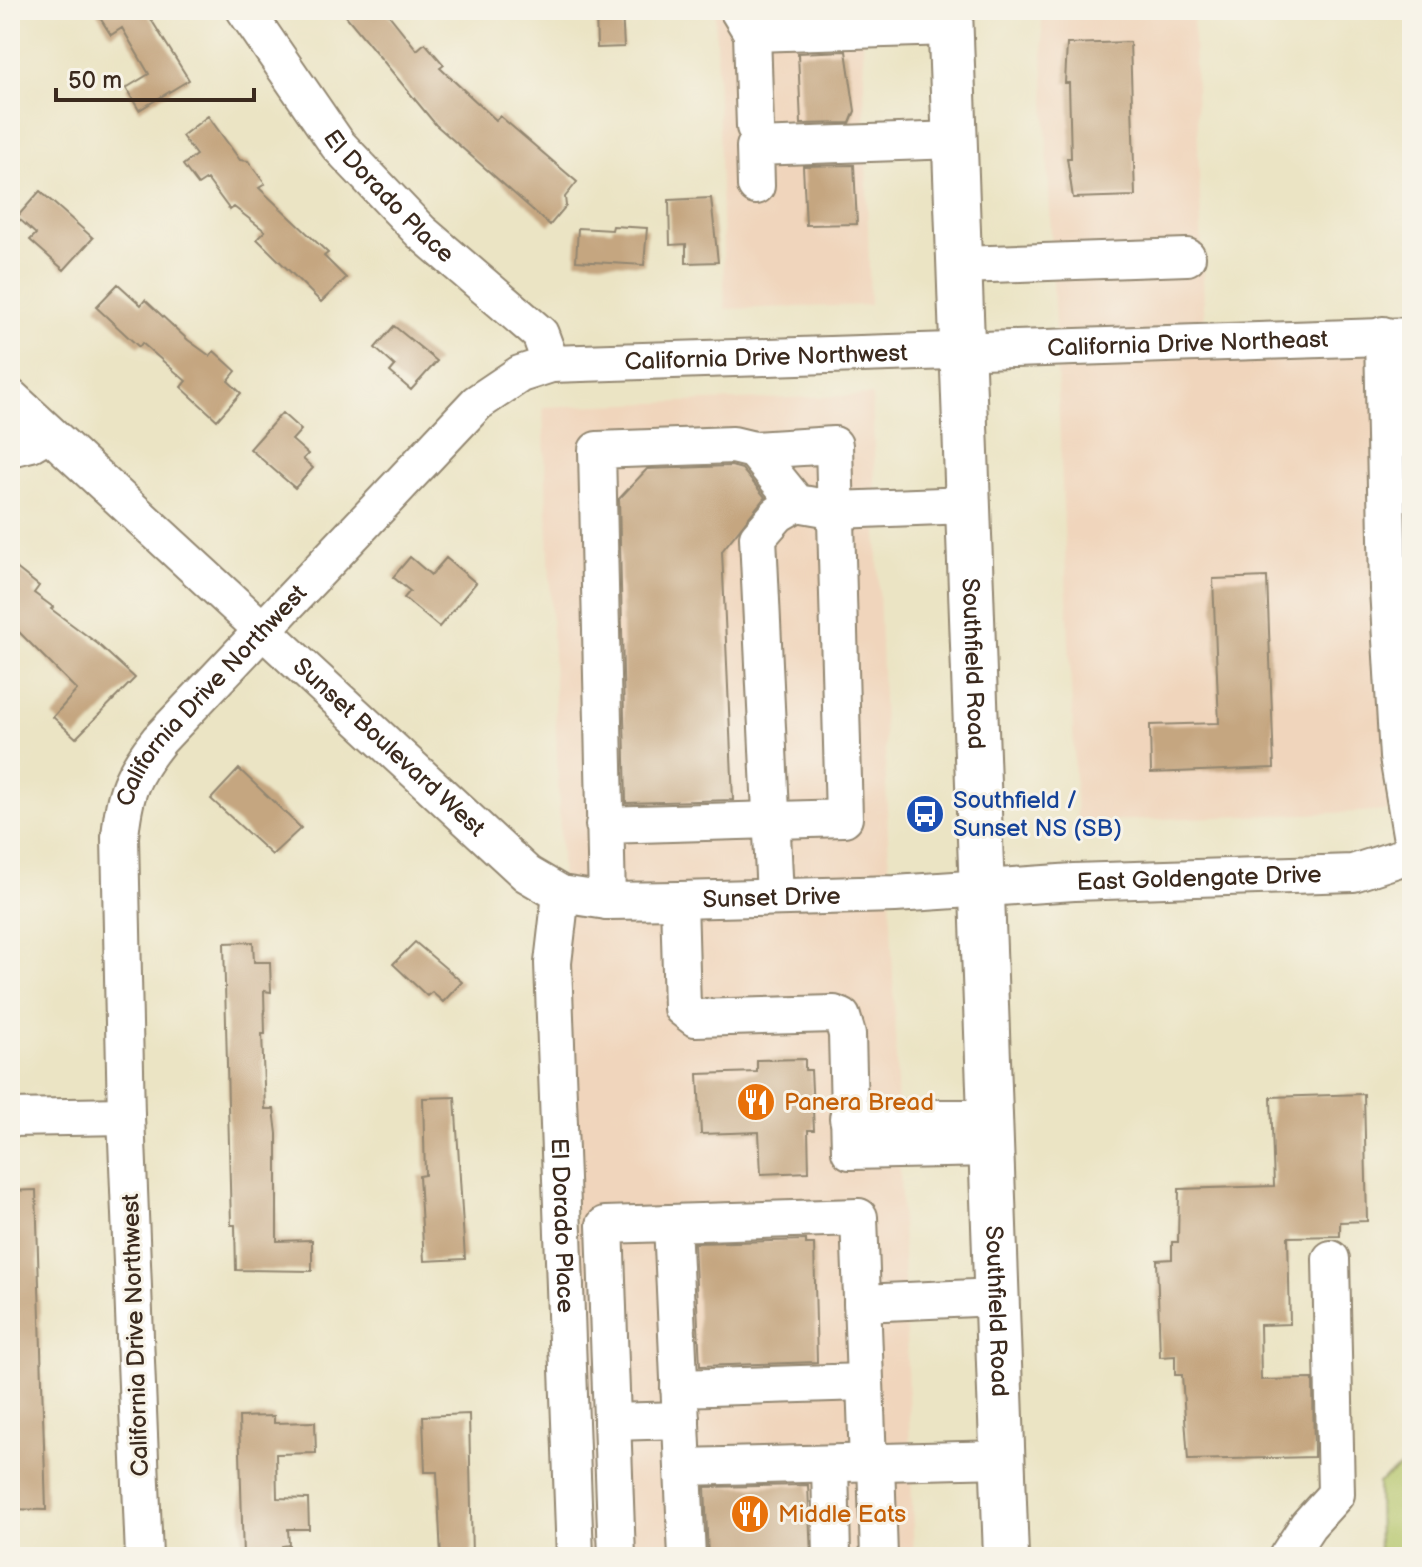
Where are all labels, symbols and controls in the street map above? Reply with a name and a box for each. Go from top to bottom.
scale bar [56,52,254,102]
text: 50 m [68,66,122,95]
street label: El Dorado Place [317,124,460,269]
street label: California Drive Northeast [1047,325,1329,363]
street label: California Drive Northwest [624,338,909,377]
street label: Southfield Road [956,577,991,750]
street label: California Drive Northwest [111,578,313,809]
street label: Sunset Boulevard West [287,652,491,843]
place label: Southfield / Sunset NS (SB) [953,786,1122,843]
bus stop icon: Southfield / Sunset NS (SB) [904,793,946,835]
street label: East Goldengate Drive [1076,860,1322,897]
street label: Sunset Drive [702,882,841,914]
restaurant icon: Panera Bread [735,1081,777,1123]
place label: Panera Bread [784,1088,934,1117]
street label: El Dorado Place [544,1137,580,1313]
street label: California Drive Northwest [116,1192,155,1477]
street label: Southfield Road [979,1225,1014,1397]
restaurant icon: Middle Eats [729,1493,771,1535]
place label: Middle Eats [778,1500,906,1529]

